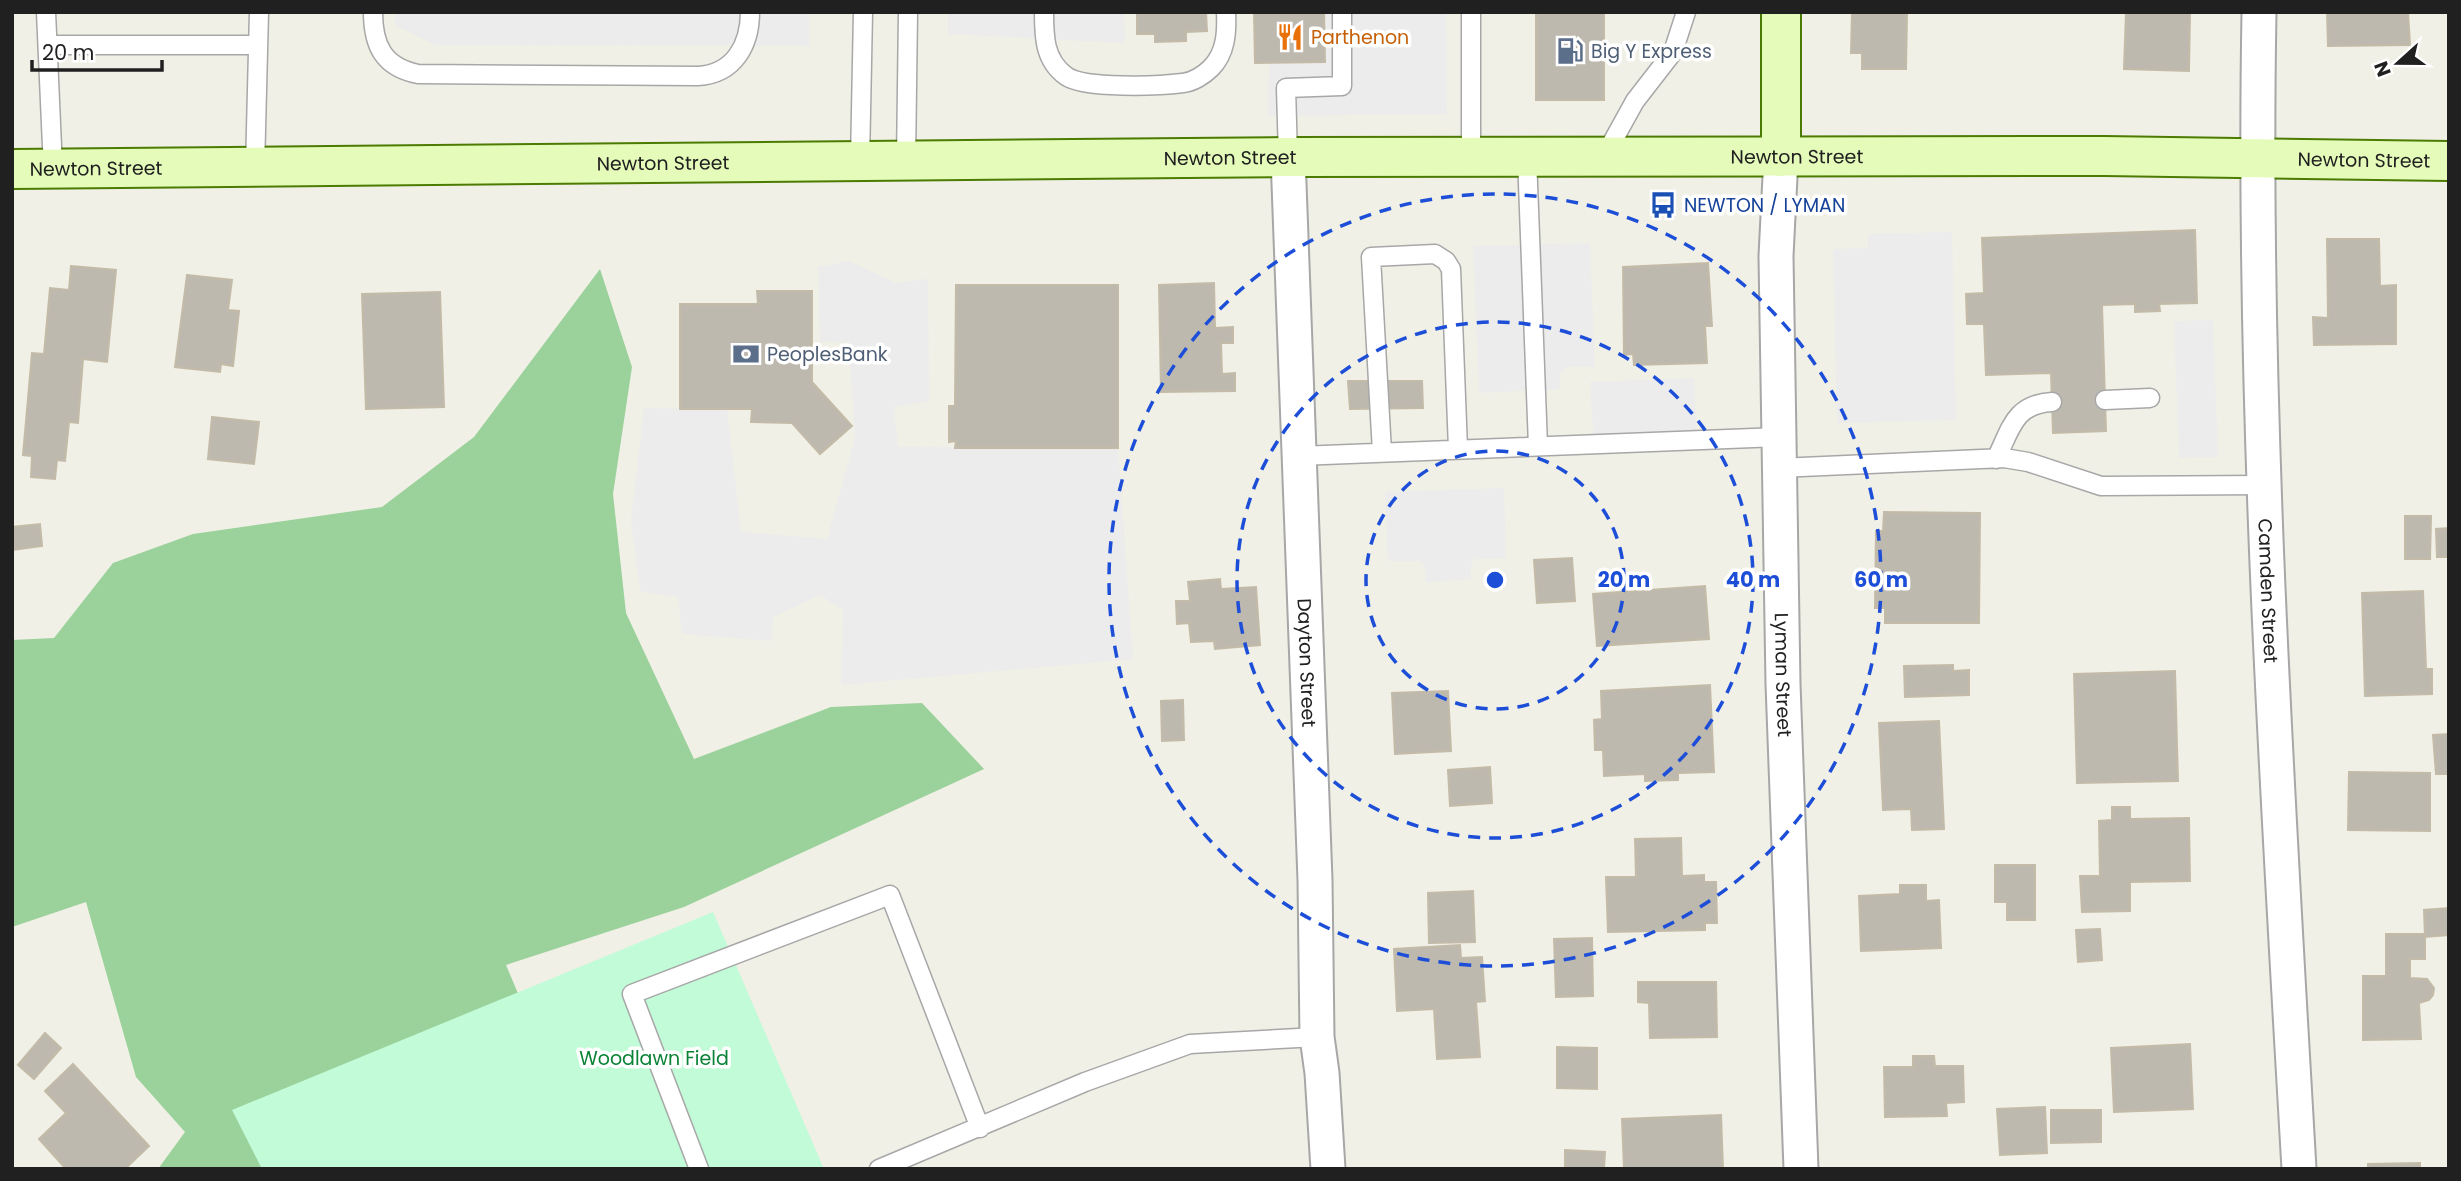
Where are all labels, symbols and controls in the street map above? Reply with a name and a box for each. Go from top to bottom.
restaurant icon: Parthenon [1275,22,1305,52]
place label: Parthenon [1311,24,1409,51]
scale bar [32,28,161,72]
north arrow [2363,28,2433,98]
fuel station icon: Big Y Express [1555,36,1585,66]
text: 20 m [42,38,95,67]
place label: Big Y Express [1591,38,1712,65]
text: N [2367,57,2398,80]
street label: Newton Street [1163,143,1296,172]
street label: Newton Street [1731,143,1863,170]
street label: Newton Street [2297,145,2431,174]
street label: Newton Street [596,149,730,177]
street label: Newton Street [30,154,163,182]
bus stop icon: NEWTON / LYMAN [1648,190,1678,220]
place label: NEWTON / LYMAN [1684,192,1845,219]
bank icon: PeoplesBank [731,339,761,369]
place label: PeoplesBank [767,341,888,368]
street label: Camden Street [2252,518,2285,664]
text: 20 m [1598,565,1650,594]
text: 40 m [1726,565,1780,594]
text: 60 m [1854,565,1908,594]
centre of rings [1483,568,1507,592]
street label: Dayton Street [1291,598,1323,728]
street label: Lyman Street [1768,612,1798,737]
park label: Woodlawn Field [579,1045,729,1072]

